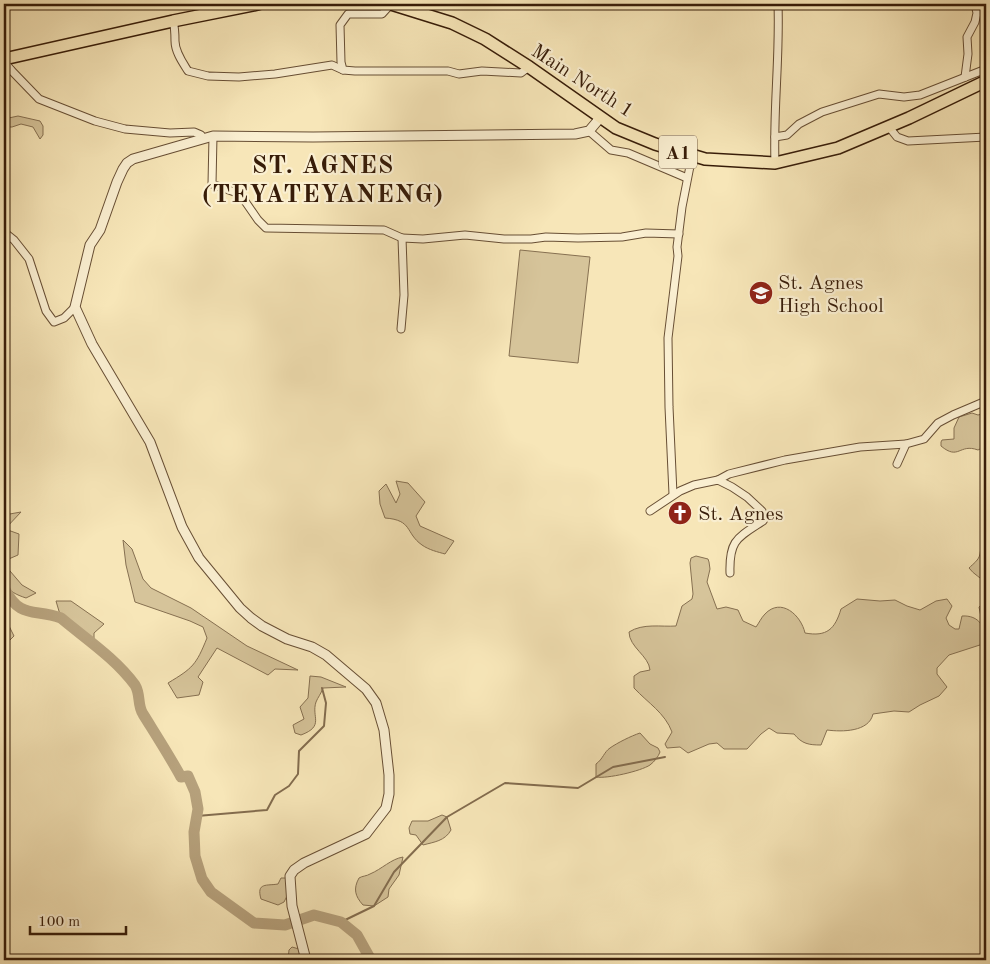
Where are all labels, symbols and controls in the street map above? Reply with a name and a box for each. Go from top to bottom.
street label: Main North 1 [527,41,636,122]
road number: A1 [659,136,697,168]
district label: ST. AGNES (TEYATEYANENG) [202,154,444,208]
place label: St. Agnes High School [778,274,884,317]
school or university icon: St. Agnes High School [748,280,774,306]
church icon: St. Agnes [667,500,693,526]
place label: St. Agnes [698,505,783,525]
scale bar [30,904,126,936]
text: 100 m [38,915,80,930]

